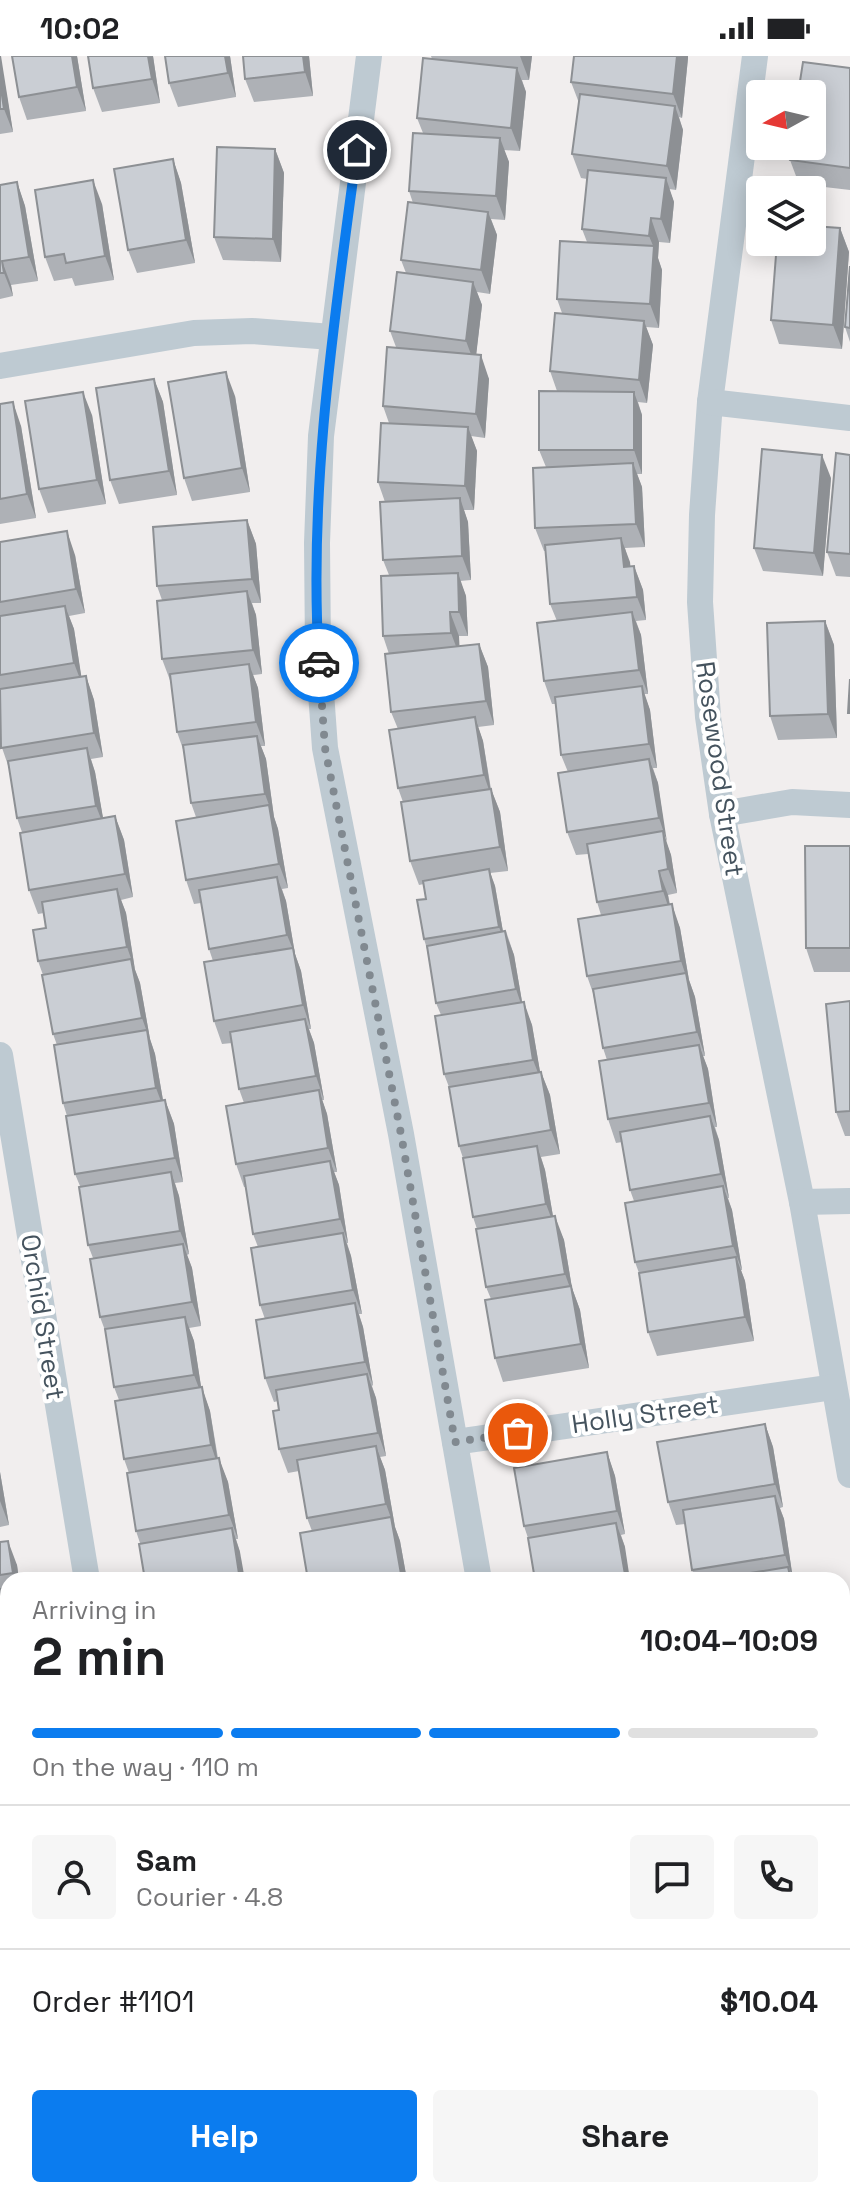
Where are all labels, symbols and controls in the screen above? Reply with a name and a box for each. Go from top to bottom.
text: 10:02 [40,9,119,48]
north arrow [746,80,826,160]
map controls [746,80,826,256]
pin [323,116,391,184]
icon: home [335,128,379,172]
button: layers [746,176,826,256]
courier [279,623,359,703]
icon: car [297,641,341,685]
street label: Rosewood Street [688,659,752,879]
street label: Orchid Street [13,1232,73,1402]
street label: Holly Street [569,1387,721,1441]
pin [484,1399,552,1467]
icon: bag [496,1411,540,1455]
text: Arriving in [32,1593,156,1627]
text: 10:04–10:09 [640,1621,818,1660]
text: 2 min [32,1624,166,1690]
text: On the way · 110 m [32,1750,259,1784]
button: person [32,1835,116,1919]
button: chat [630,1835,714,1919]
button: phone [734,1835,818,1919]
text: Sam [136,1841,197,1880]
text: Courier · 4.8 [136,1880,283,1914]
text: Order #1101 [32,1982,195,2021]
text: $10.04 [720,1982,818,2021]
button: Help [32,2090,417,2182]
button: Share [433,2090,818,2182]

